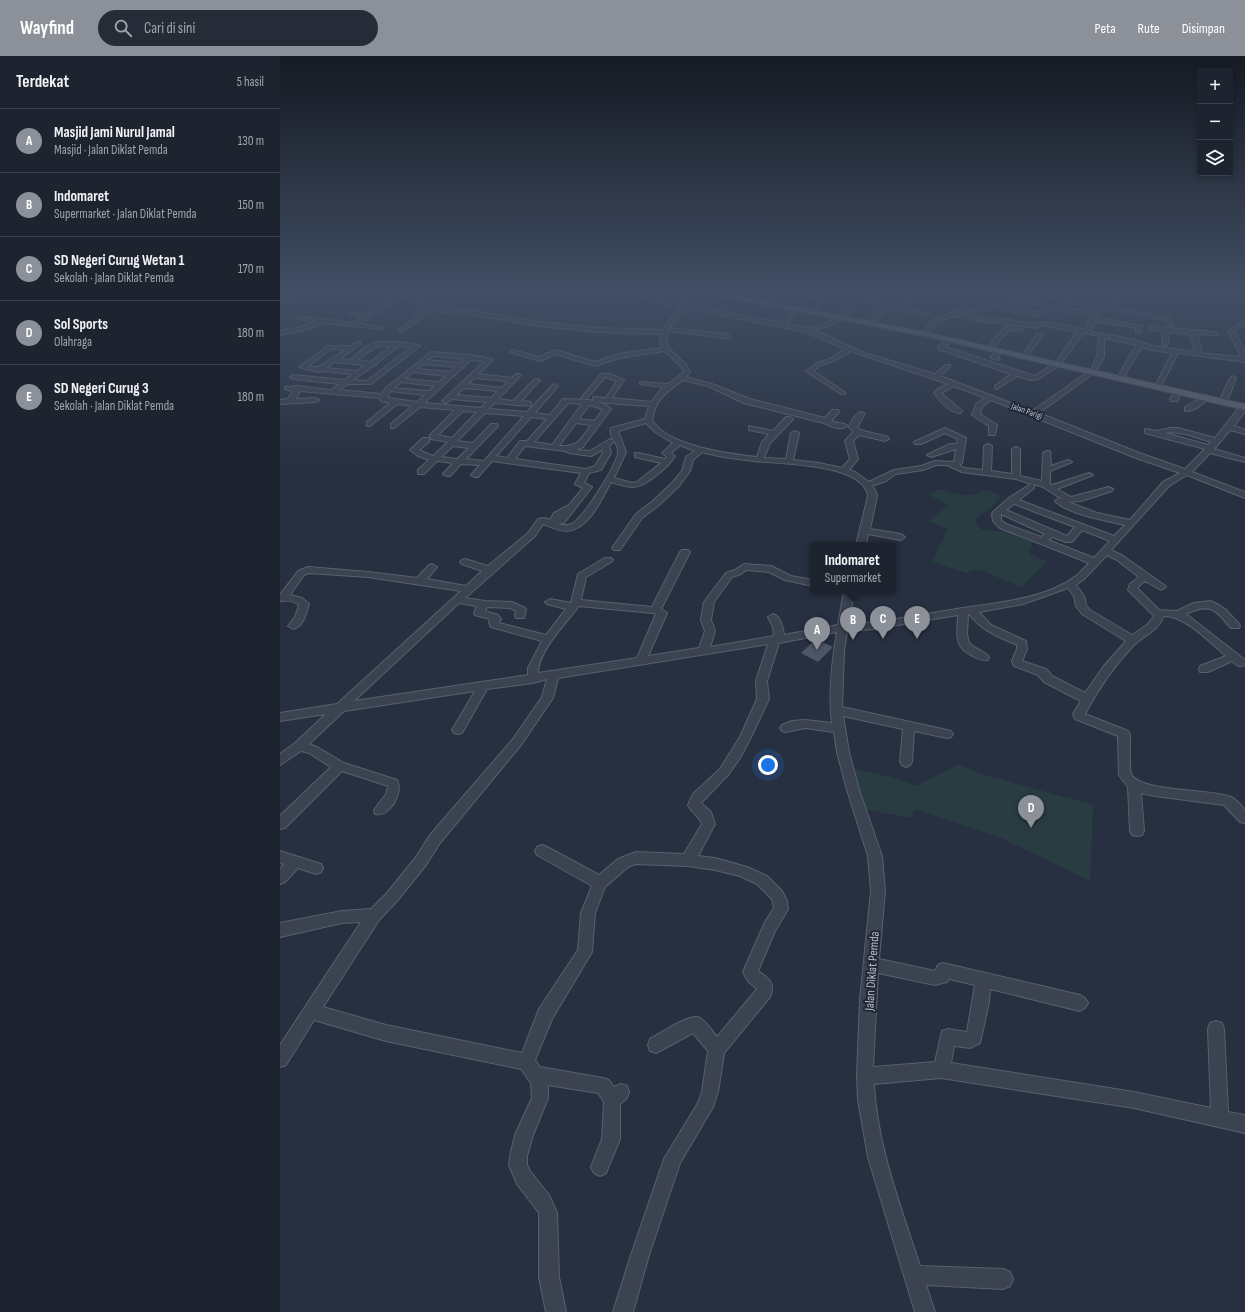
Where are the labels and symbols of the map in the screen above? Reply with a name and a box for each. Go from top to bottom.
street label: Jalan Parigi [1009,400,1044,422]
pin: C [870,606,896,639]
pin: E [904,606,930,639]
pin: B [840,607,866,640]
pin: A [804,617,830,650]
your location [758,755,778,775]
pin: D [1018,795,1044,828]
street label: Jalan Diklat Pemda [861,931,883,1012]

